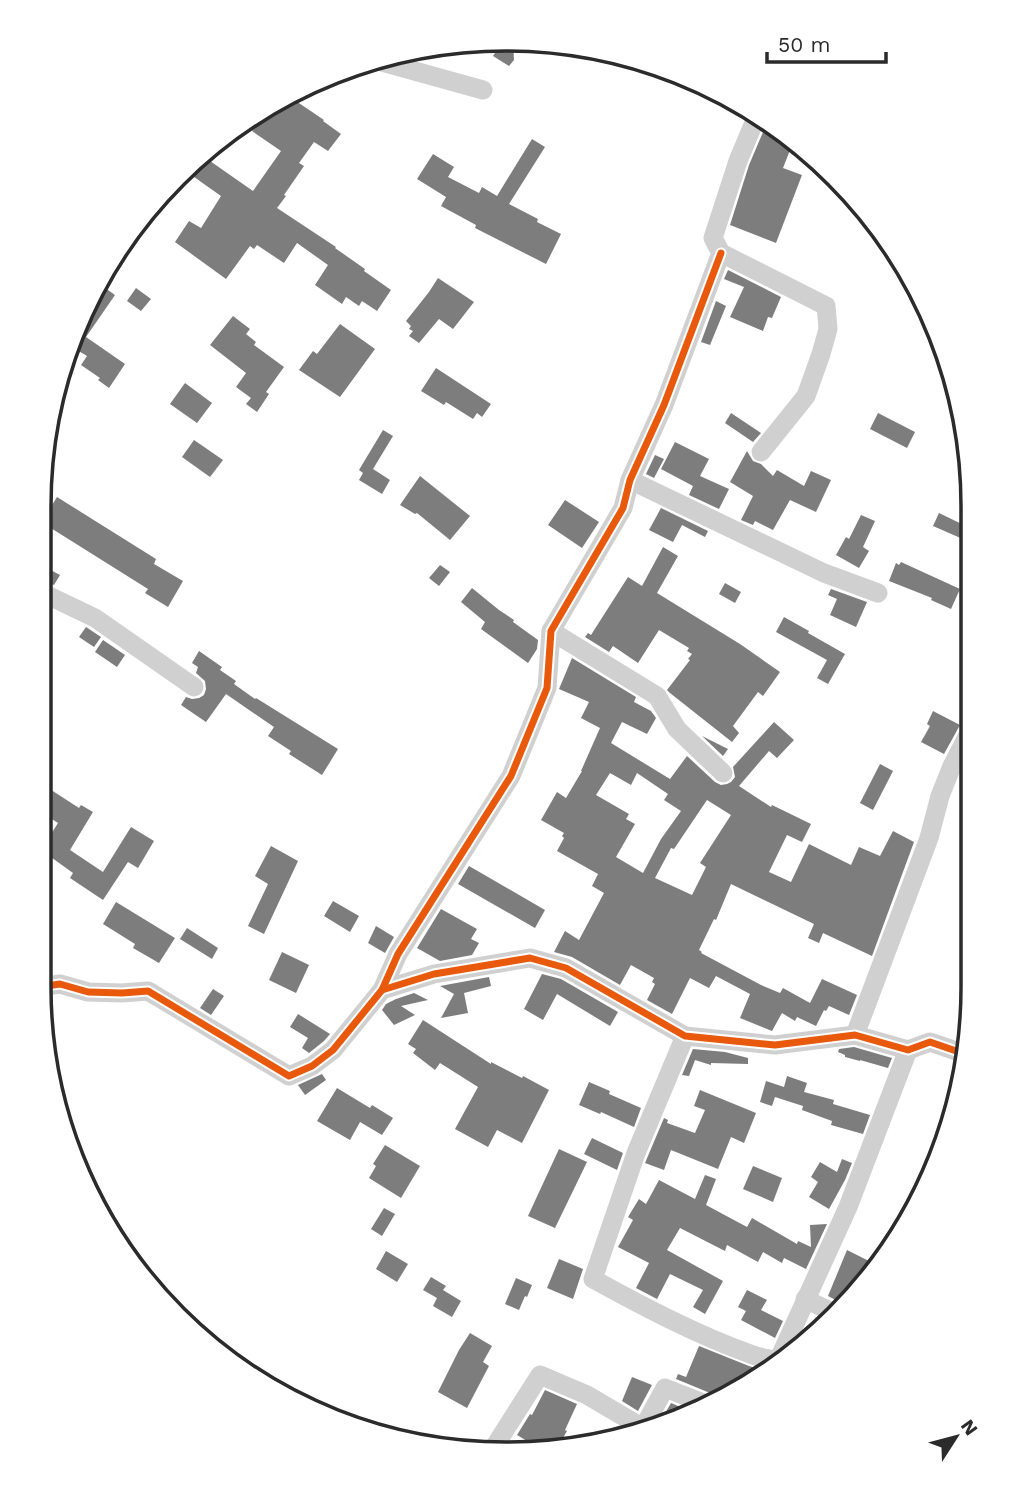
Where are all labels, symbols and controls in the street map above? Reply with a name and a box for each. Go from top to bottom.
scale bar [767,21,886,65]
text: 50 m [778,32,830,57]
north arrow [921,1402,991,1472]
text: N [956,1415,983,1440]

